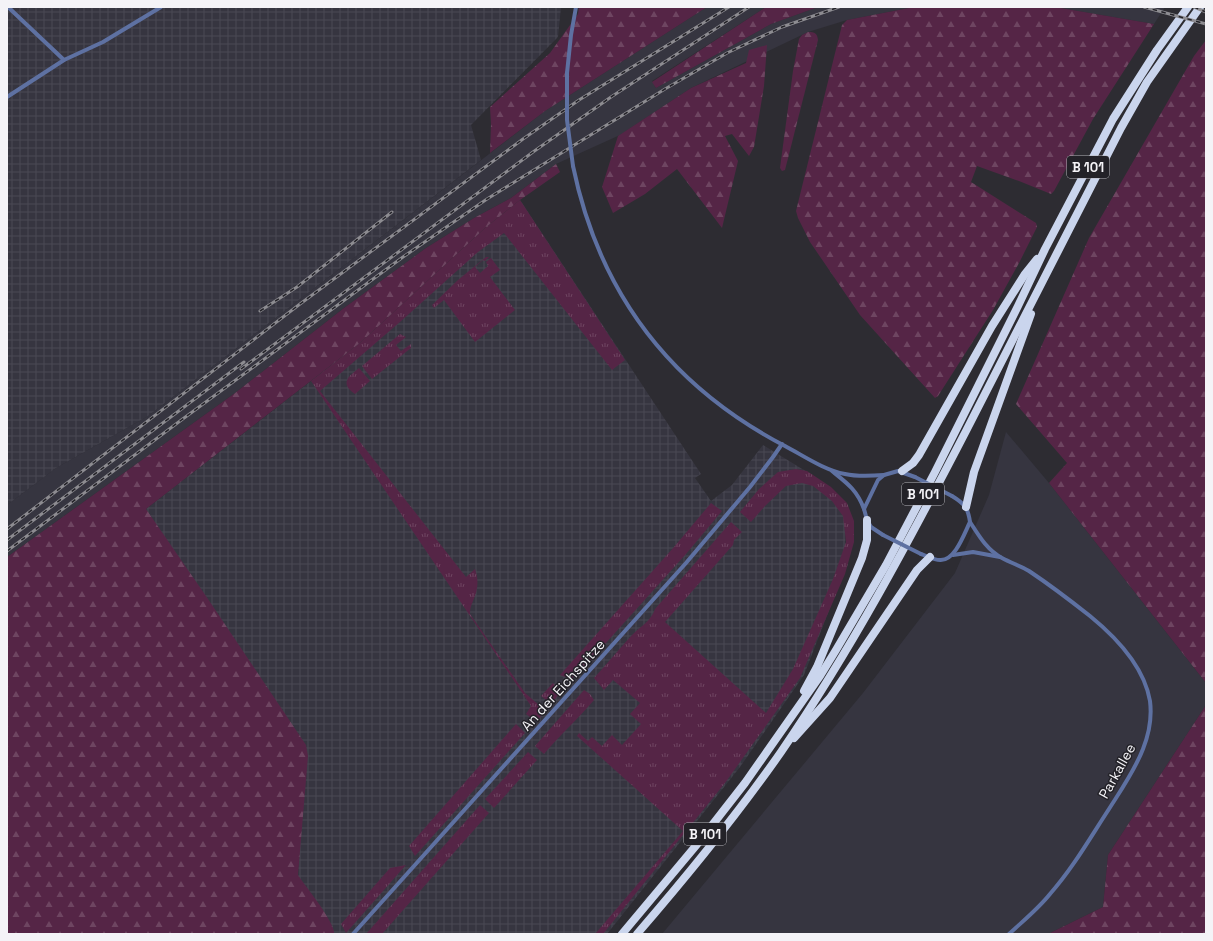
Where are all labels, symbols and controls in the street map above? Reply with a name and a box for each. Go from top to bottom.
road number: B 101 [1067,156,1109,178]
road number: B 101 [902,483,944,505]
street label: An der Eichspitze [517,635,609,735]
street label: Parkallee [1094,740,1140,802]
road number: B 101 [684,823,726,845]

